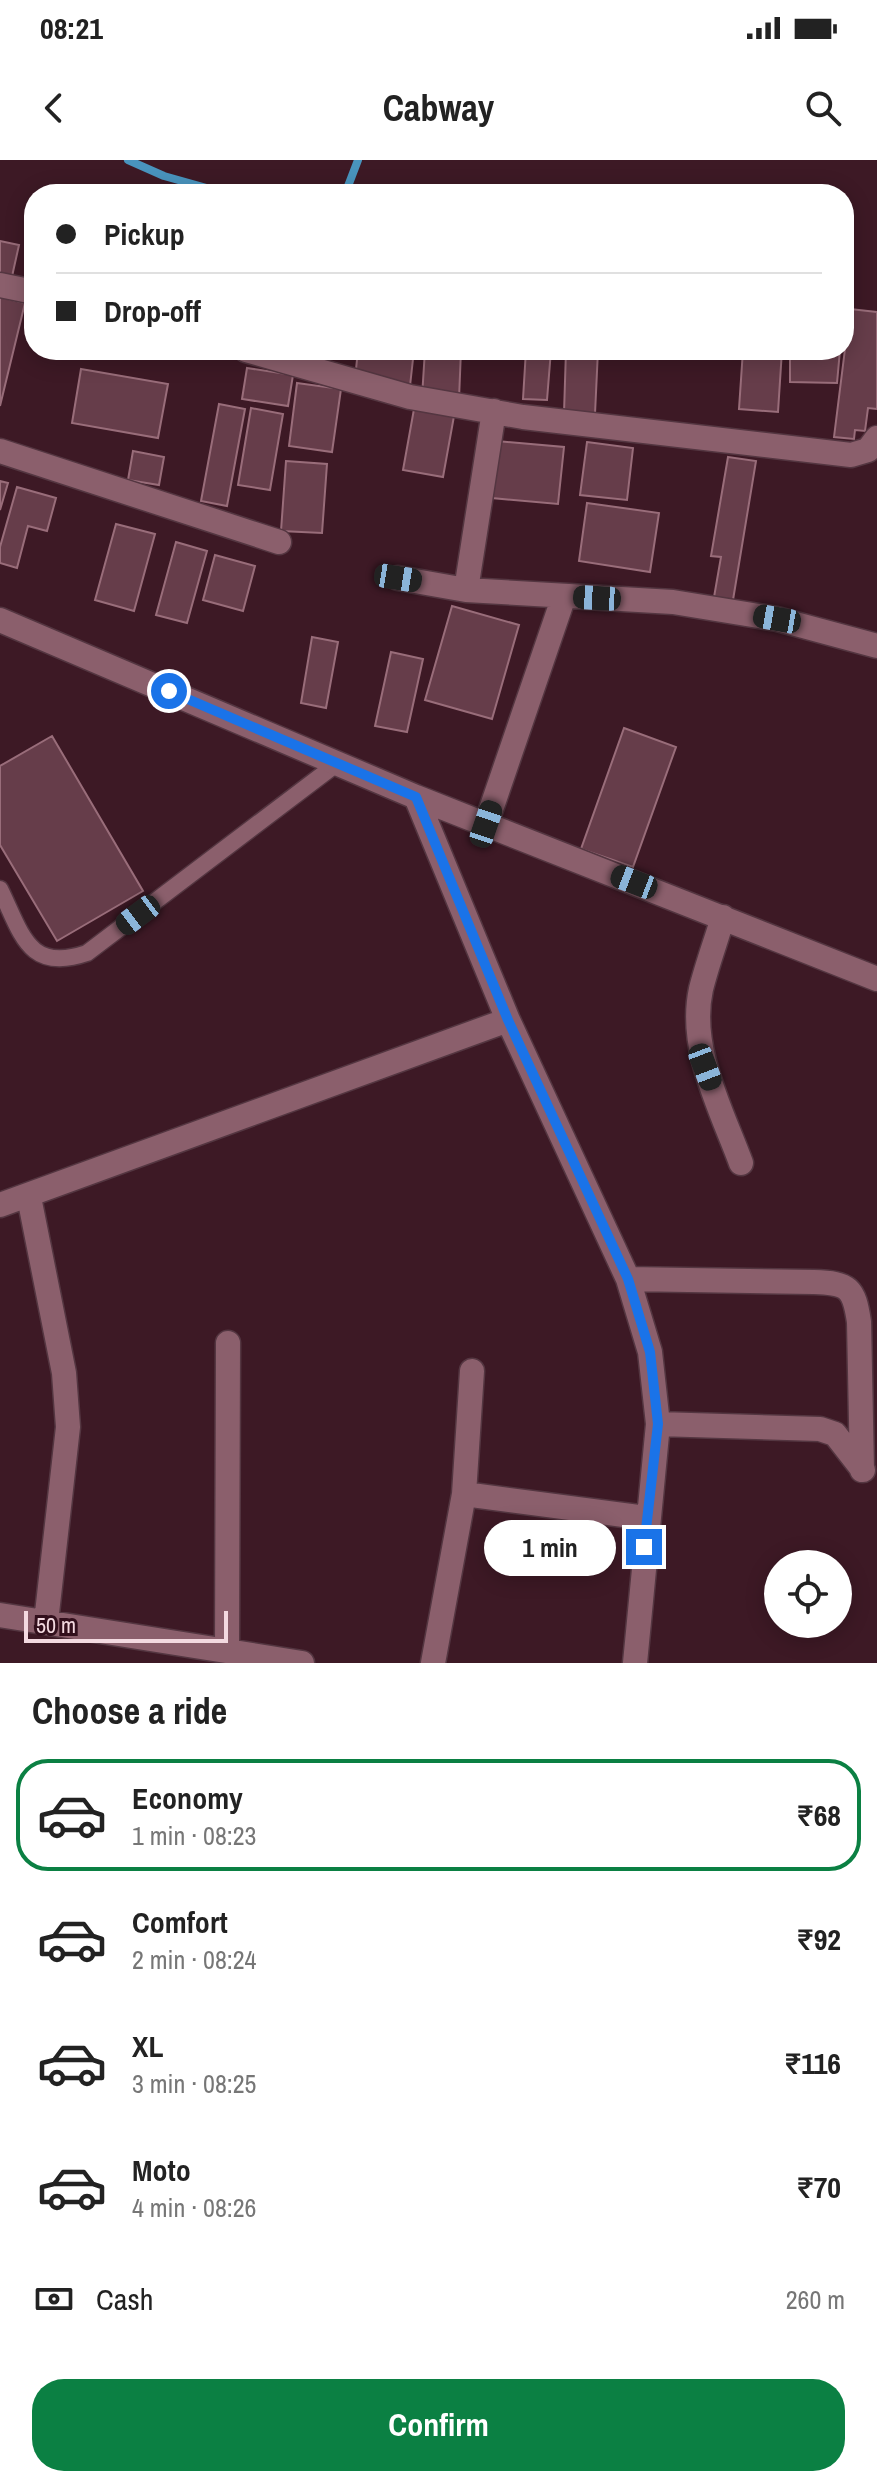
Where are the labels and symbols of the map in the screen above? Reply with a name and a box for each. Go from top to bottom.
car [372,562,424,594]
car [572,585,622,611]
car [751,603,803,635]
route start [151,673,187,709]
car [467,797,505,851]
car [607,862,661,902]
car [112,891,164,939]
car [685,1040,725,1094]
callout: 1 min [484,1519,616,1575]
route end [626,1529,662,1565]
scale bar [24,1607,228,1643]

